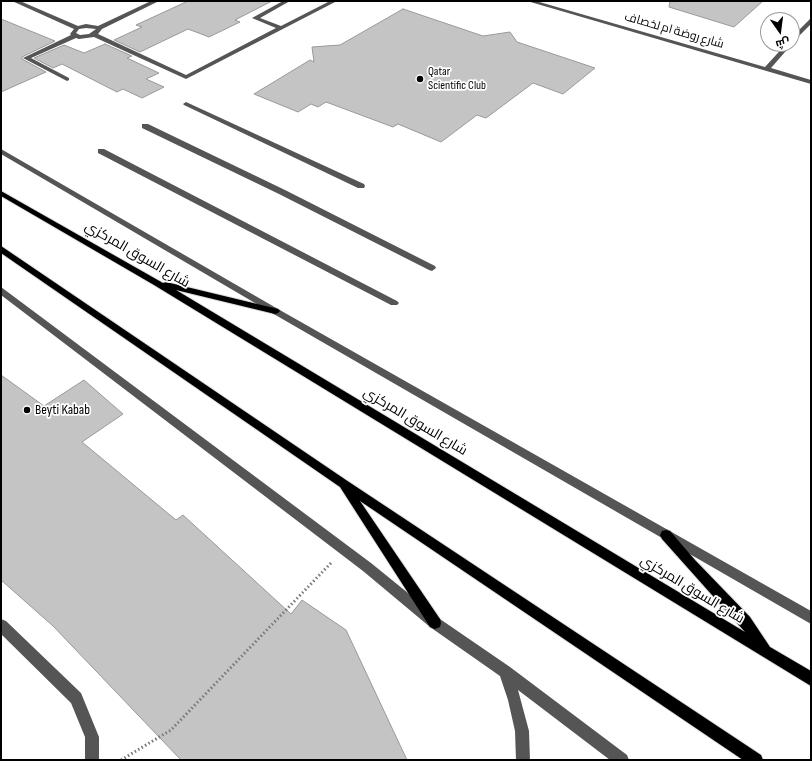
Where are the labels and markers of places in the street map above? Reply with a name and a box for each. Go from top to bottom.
place label: Qatar Scientific Club [428,65,486,93]
marker: Qatar Scientific Club [415,74,425,84]
place label: Beyti Kabab [35,402,90,418]
marker: Beyti Kabab [22,405,32,415]

